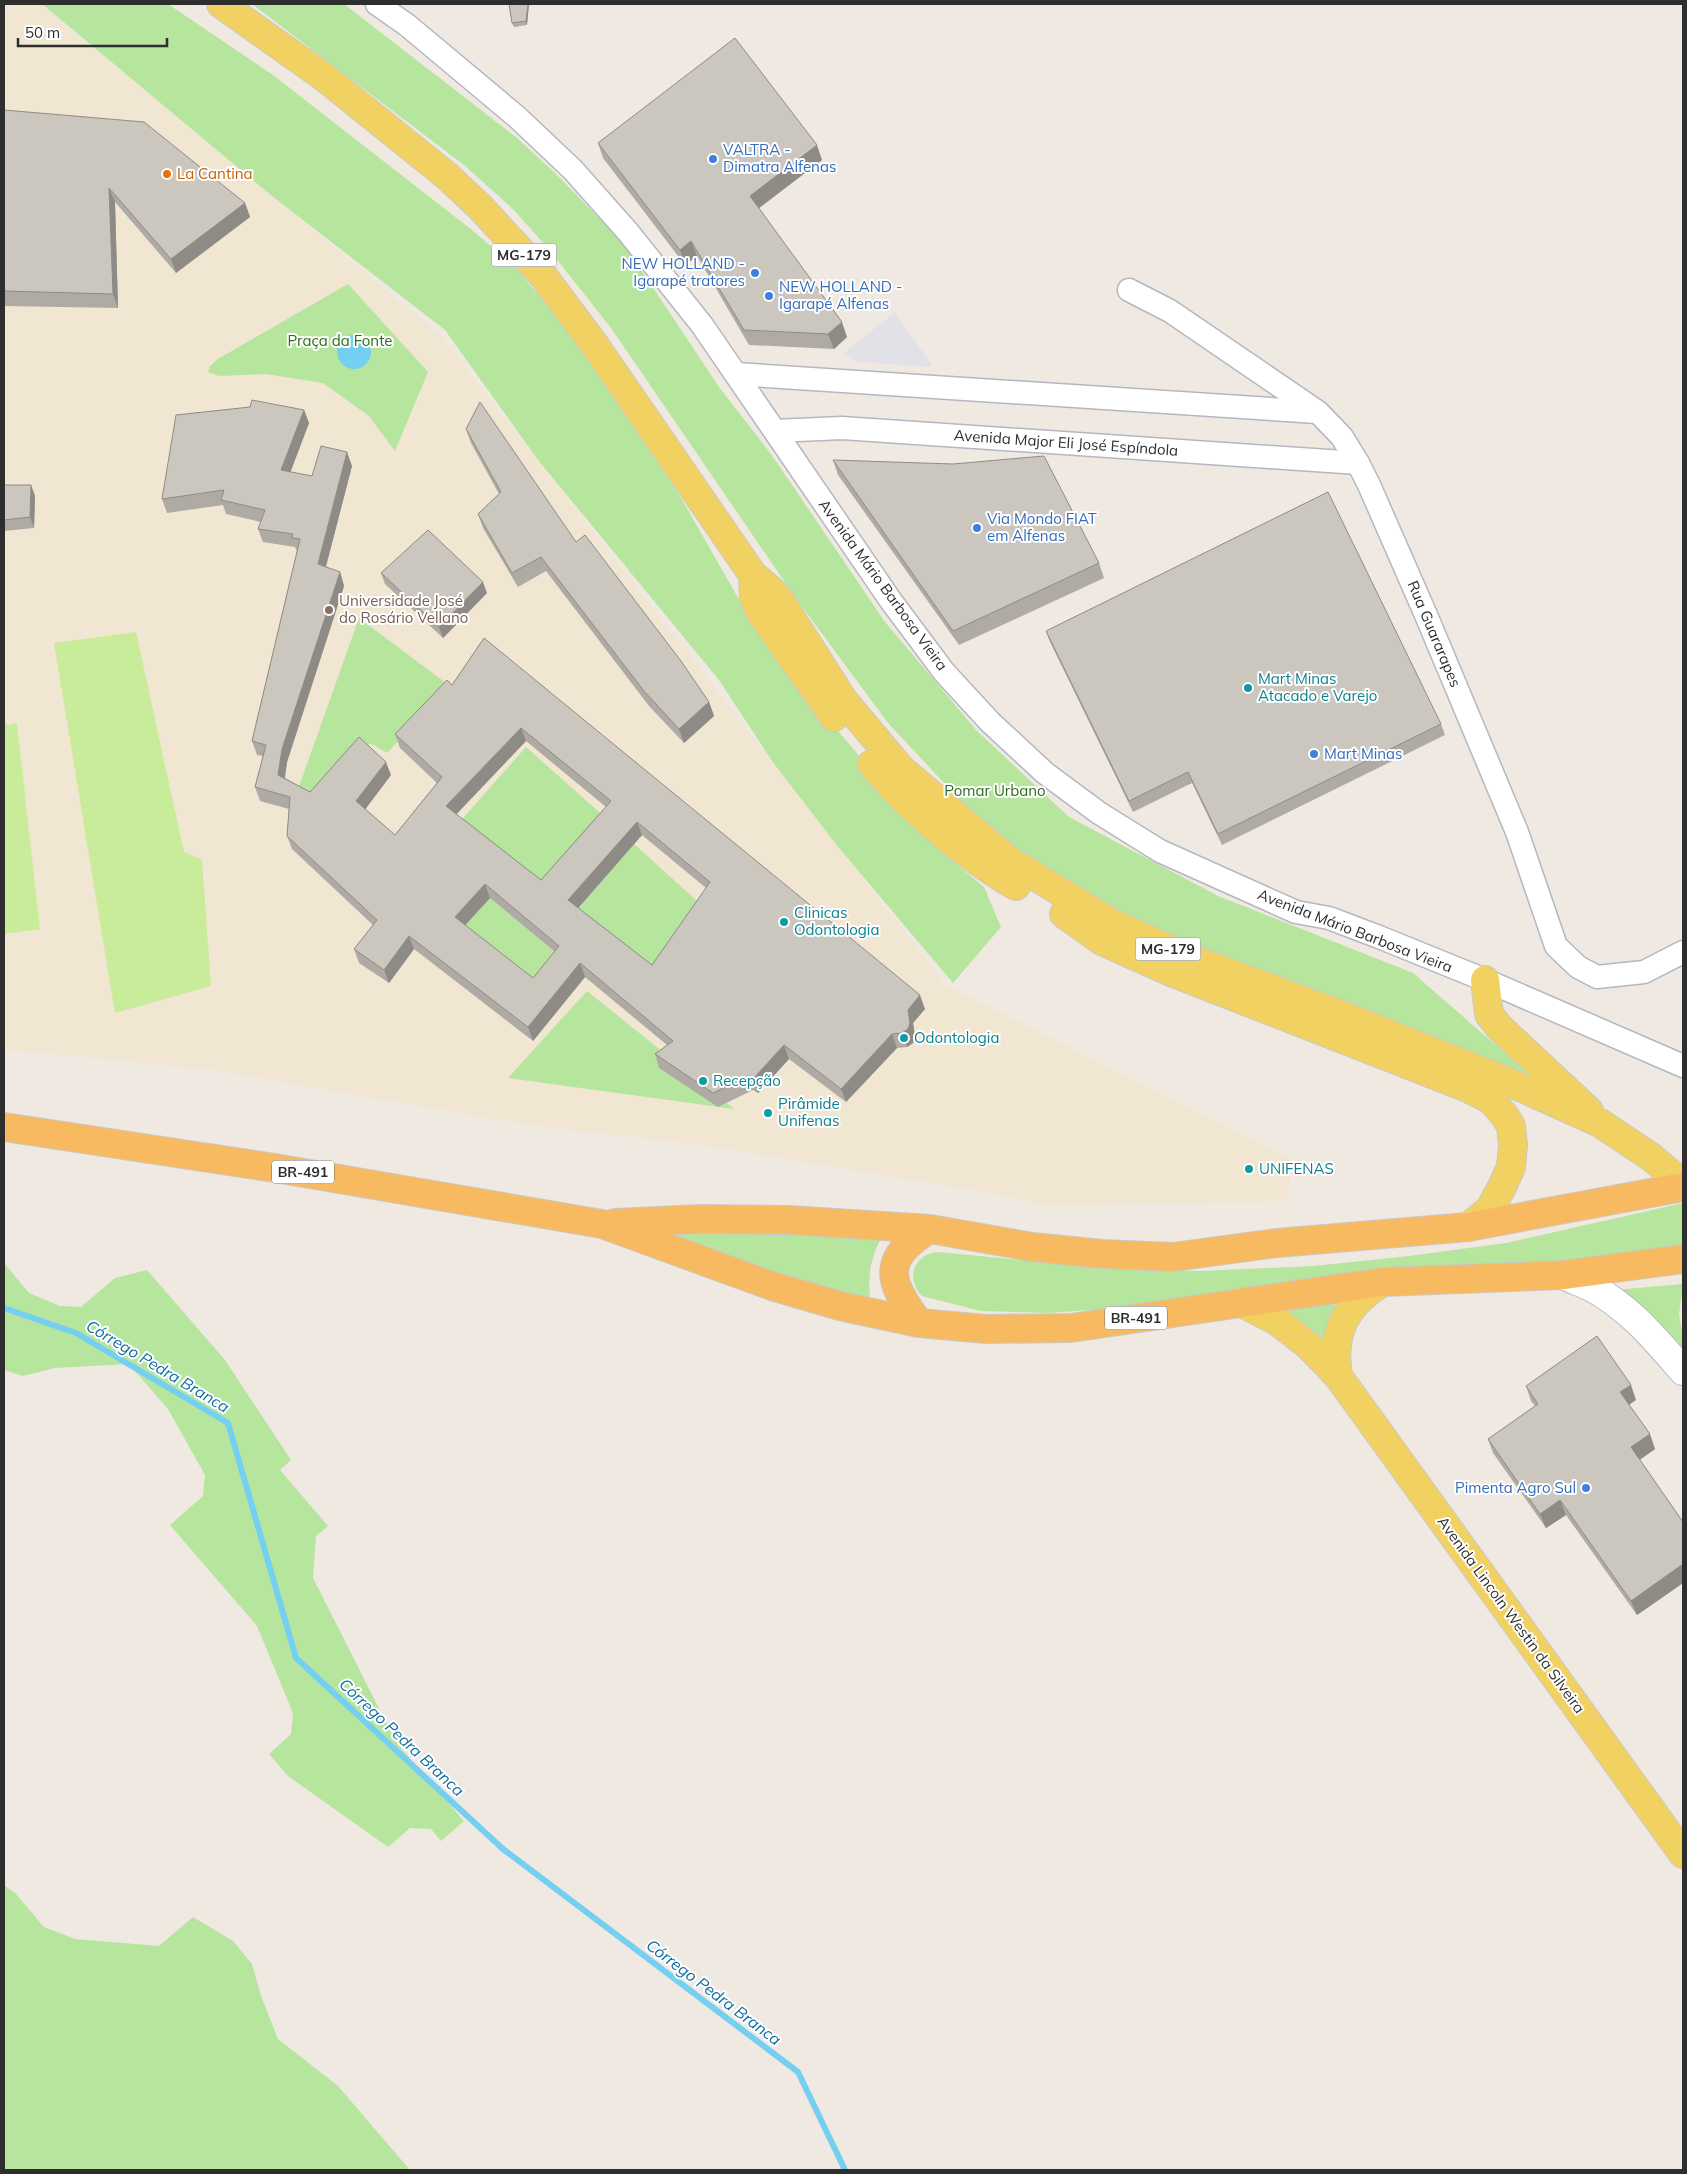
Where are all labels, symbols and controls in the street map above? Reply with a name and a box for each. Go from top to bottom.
scale bar [18,15,166,47]
text: 50 m [25,23,60,42]
place label: VALTRA - Dimatra Alfenas [723,140,836,176]
marker: VALTRA - Dimatra Alfenas [707,153,719,165]
place label: La Cantina [177,164,253,183]
marker: La Cantina [161,168,173,180]
road number: MG-179 [492,244,556,266]
place label: NEW HOLLAND - Igarapé tratores [622,254,745,290]
marker: NEW HOLLAND - Igarapé tratores [749,267,761,279]
place label: NEW HOLLAND - Igarapé Alfenas [779,277,902,313]
marker: NEW HOLLAND - Igarapé Alfenas [763,290,775,302]
park label: Praça da Fonte [287,331,393,350]
street label: Avenida Major Eli José Espíndola [953,425,1179,460]
street label: Avenida Mário Barbosa Vieira [815,495,952,674]
place label: Via Mondo FIAT em Alfenas [987,509,1097,545]
marker: Via Mondo FIAT em Alfenas [971,522,983,534]
street label: Rua Guararapes [1403,578,1465,690]
place label: Universidade José do Rosário Vellano [339,591,468,627]
marker: Universidade José do Rosário Vellano [323,604,335,616]
place label: Mart Minas Atacado e Varejo [1258,669,1377,705]
marker: Mart Minas Atacado e Varejo [1242,682,1254,694]
place label: Mart Minas [1324,744,1403,763]
marker: Mart Minas [1308,748,1320,760]
park label: Pomar Urbano [944,781,1046,800]
street label: Avenida Mário Barbosa Vieira [1255,885,1455,976]
place label: Clinicas Odontologia [794,903,879,939]
marker: Clinicas Odontologia [778,916,790,928]
road number: MG-179 [1136,938,1200,961]
place label: Odontologia [914,1028,999,1047]
marker: Odontologia [898,1032,910,1044]
place label: Recepção [713,1071,781,1090]
marker: Recepção [697,1075,709,1087]
place label: Pirâmide Unifenas [778,1094,840,1130]
marker: Pirâmide Unifenas [762,1107,774,1119]
place label: UNIFENAS [1259,1159,1334,1178]
road number: BR-491 [272,1160,334,1184]
marker: UNIFENAS [1243,1163,1255,1175]
road number: BR-491 [1105,1306,1167,1330]
water label: Córrego Pedra Branca [83,1315,234,1417]
place label: Pimenta Agro Sul [1455,1478,1576,1497]
marker: Pimenta Agro Sul [1580,1482,1592,1494]
street label: Avenida Lincoln Westin da Silveira [1434,1513,1589,1717]
water label: Córrego Pedra Branca [335,1674,469,1800]
water label: Córrego Pedra Branca [643,1935,786,2049]

